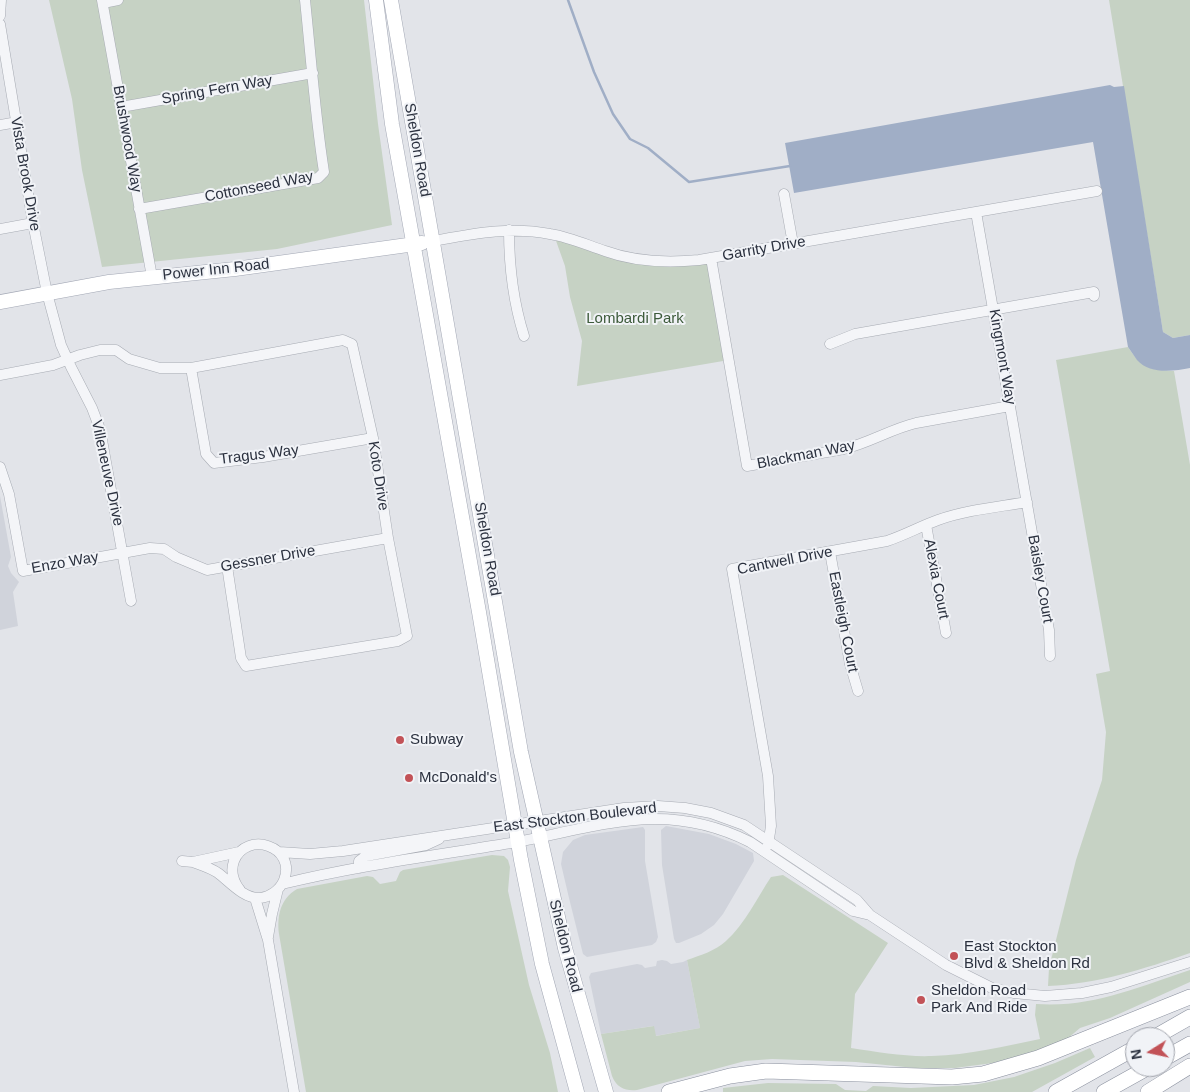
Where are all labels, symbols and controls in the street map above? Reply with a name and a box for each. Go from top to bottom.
street label: Spring Fern Way [160,71,274,109]
street label: Brushwood Way [109,84,145,194]
street label: Sheldon Road [400,102,434,198]
street label: Vista Brook Drive [6,116,44,232]
street label: Cottonseed Way [203,168,315,206]
street label: Garrity Drive [721,233,807,265]
street label: Power Inn Road [162,255,270,285]
street label: Kingmont Way [985,308,1019,406]
park label: Lombardi Park [586,310,684,328]
street label: Villeneuve Drive [87,418,127,528]
street label: Blackman Way [755,437,857,473]
street label: Koto Drive [364,440,392,512]
street label: Tragus Way [218,441,300,469]
street label: Sheldon Road [470,501,504,597]
street label: Baisley Court [1023,534,1057,624]
street label: Alexia Court [919,537,953,621]
street label: Gessner Drive [219,542,317,576]
street label: Cantwell Drive [736,543,834,579]
street label: Enzo Way [30,548,100,578]
street label: Eastleigh Court [824,570,862,674]
place label: Subway [410,731,463,749]
marker: Subway [394,734,406,746]
place label: McDonald's [419,769,497,787]
marker: McDonald's [403,772,415,784]
street label: East Stockton Boulevard [492,799,658,837]
street label: Sheldon Road [545,898,585,994]
place label: East Stockton Blvd & Sheldon Rd [964,938,1090,973]
marker: East Stockton Blvd & Sheldon Rd [948,950,960,962]
place label: Sheldon Road Park And Ride [931,982,1028,1017]
marker: Sheldon Road Park And Ride [915,994,927,1006]
north arrow [1125,1027,1175,1077]
text: N [1127,1048,1145,1061]

